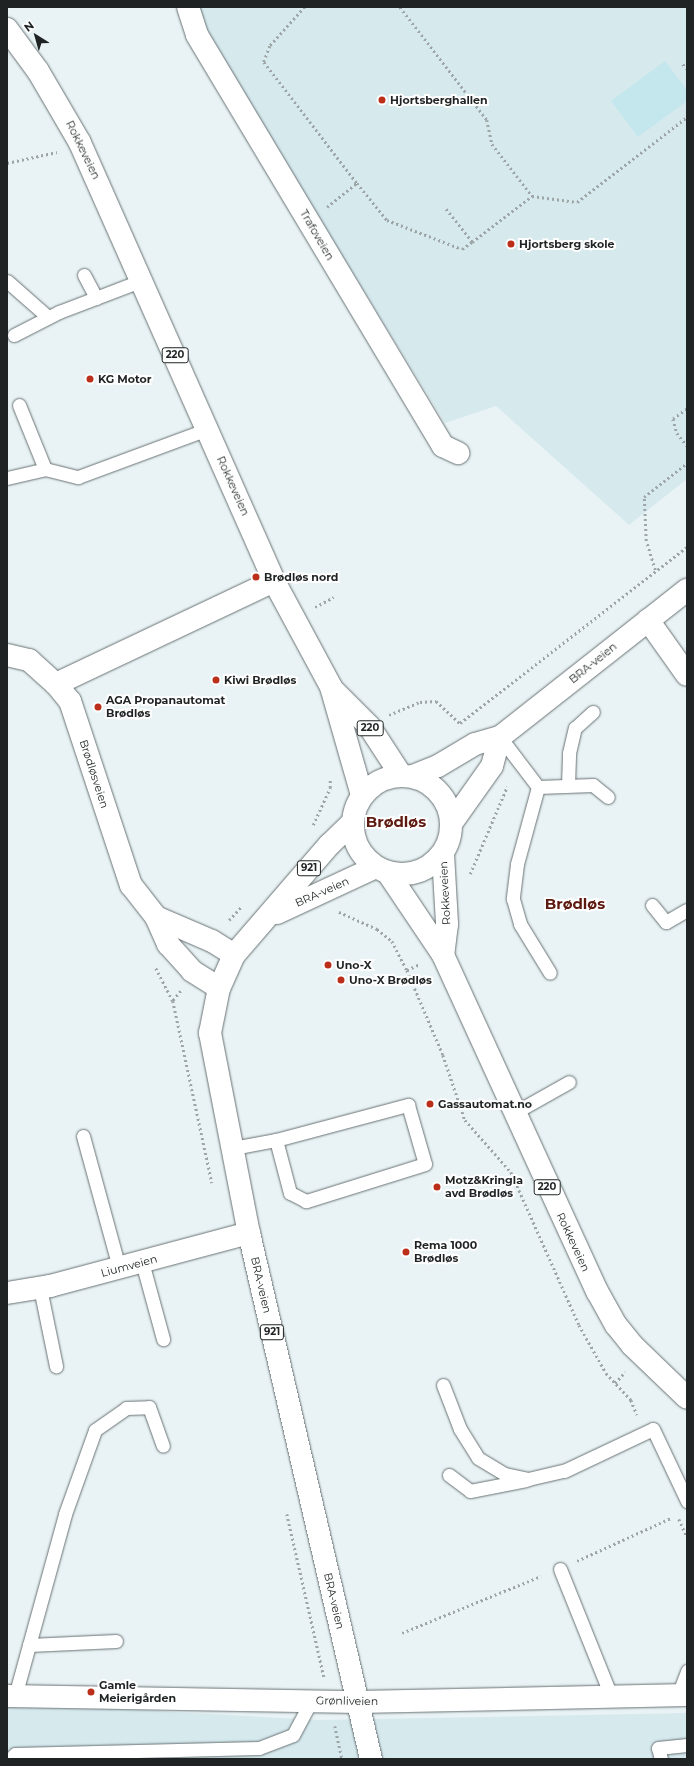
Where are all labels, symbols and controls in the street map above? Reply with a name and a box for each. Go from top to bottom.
north arrow [16,16,56,56]
text: N [21,18,37,35]
place label: Hjortsberghallen [390,93,488,107]
marker: Hjortsberghallen [377,95,387,105]
street label: Rokkeveien [63,118,103,182]
street label: Trafoveien [297,207,337,263]
place label: Hjortsberg skole [519,237,614,251]
marker: Hjortsberg skole [506,239,516,249]
road number: 220 [161,347,189,363]
place label: KG Motor [98,372,152,386]
marker: KG Motor [85,374,95,384]
street label: Rokkeveien [214,454,252,518]
place label: Brødløs nord [264,570,338,584]
marker: Brødløs nord [251,572,261,582]
street label: BRA-veien [566,640,620,686]
place label: Kiwi Brødløs [224,673,296,687]
marker: Kiwi Brødløs [211,675,221,685]
place label: AGA Propanautomat Brødløs [106,694,225,720]
marker: AGA Propanautomat Brødløs [93,702,103,712]
road number: 220 [356,720,384,736]
street label: Brødløsveien [77,738,111,810]
district label: Brødløs [366,813,426,831]
road number: 921 [296,860,322,876]
street label: Rokkeveien [437,861,453,925]
street label: BRA-veien [293,874,351,910]
district label: Brødløs [545,895,605,913]
place label: Uno-X [336,958,371,972]
marker: Uno-X [323,960,333,970]
place label: Uno-X Brødløs [349,973,432,987]
marker: Uno-X Brødløs [336,975,346,985]
place label: Gassautomat.no [438,1097,532,1111]
marker: Gassautomat.no [425,1099,435,1109]
place label: Motz&Kringla avd Brødløs [445,1174,523,1200]
road number: 220 [533,1179,561,1195]
marker: Motz&Kringla avd Brødløs [432,1182,442,1192]
street label: Rokkeveien [554,1210,592,1274]
place label: Rema 1000 Brødløs [414,1239,477,1265]
marker: Rema 1000 Brødløs [401,1247,411,1257]
street label: Liumveien [99,1252,159,1280]
street label: BRA-veien [248,1255,274,1315]
road number: 921 [259,1324,285,1340]
street label: BRA-veien [321,1571,347,1631]
place label: Gamle Meierigården [99,1679,176,1705]
marker: Gamle Meierigården [86,1687,96,1697]
street label: Grønliveien [316,1694,378,1708]

